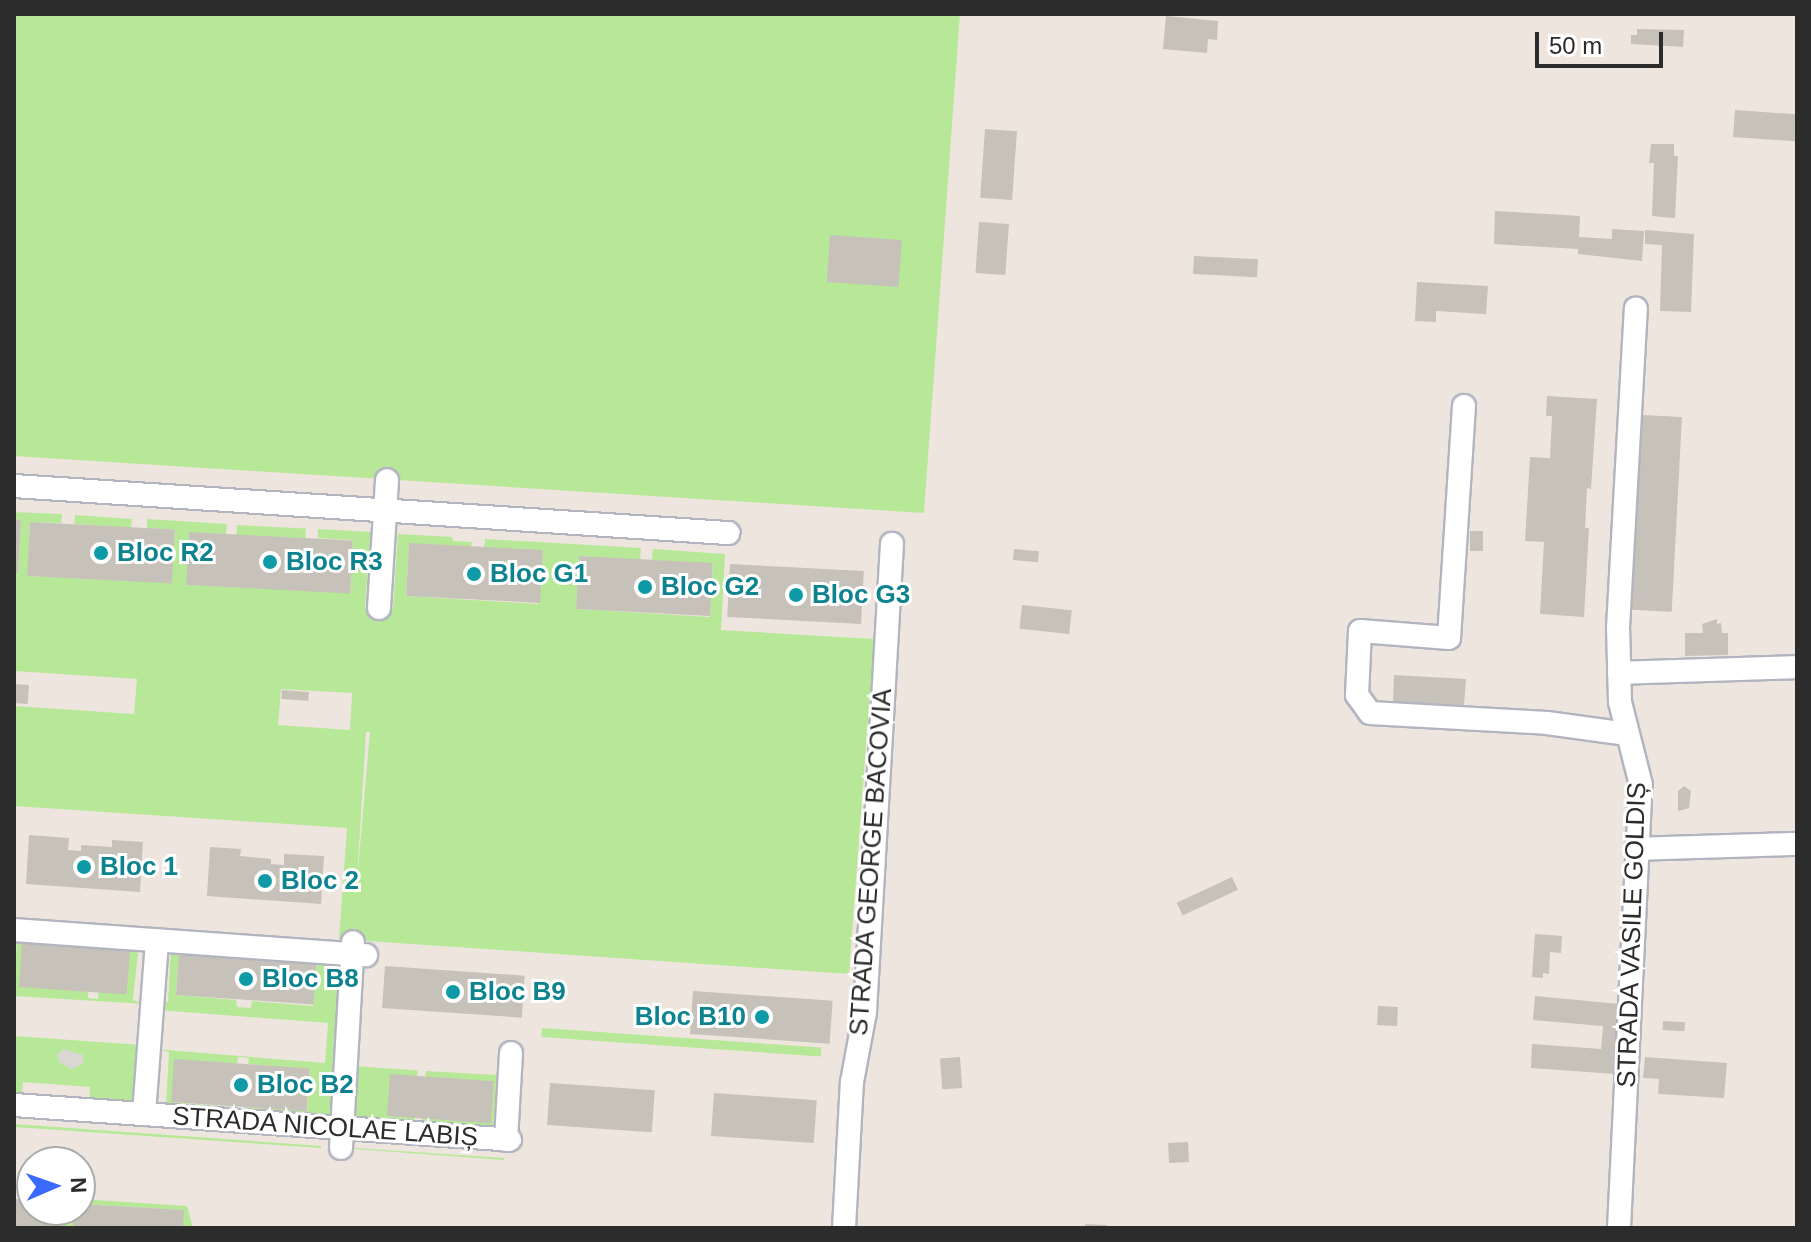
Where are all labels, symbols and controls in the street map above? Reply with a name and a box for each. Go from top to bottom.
scale bar [1539,16,1667,66]
text: 50 m [1549,32,1602,59]
place label: Bloc R2 [117,537,214,569]
marker: Bloc R2 [92,544,110,562]
place label: Bloc R3 [286,546,383,578]
marker: Bloc R3 [261,553,279,571]
place label: Bloc G1 [490,558,588,590]
marker: Bloc G1 [465,565,483,583]
place label: Bloc G2 [661,571,759,603]
marker: Bloc G2 [636,578,654,596]
place label: Bloc G3 [812,579,910,611]
marker: Bloc G3 [787,586,805,604]
street label: STRADA GEORGE BACOVIA [843,687,899,1037]
street label: STRADA VASILE GOLDIȘ [1611,781,1653,1089]
place label: Bloc 1 [100,851,178,883]
marker: Bloc 1 [75,858,93,876]
place label: Bloc 2 [281,865,359,897]
marker: Bloc 2 [256,872,274,890]
place label: Bloc B8 [262,963,359,995]
marker: Bloc B8 [237,970,255,988]
place label: Bloc B9 [469,976,566,1008]
marker: Bloc B9 [444,983,462,1001]
place label: Bloc B10 [635,1001,746,1033]
marker: Bloc B10 [753,1008,771,1026]
place label: Bloc B2 [257,1069,354,1101]
marker: Bloc B2 [232,1076,250,1094]
street label: STRADA NICOLAE LABIȘ [170,1101,480,1153]
north arrow [16,1146,96,1226]
text: N [66,1177,91,1194]

